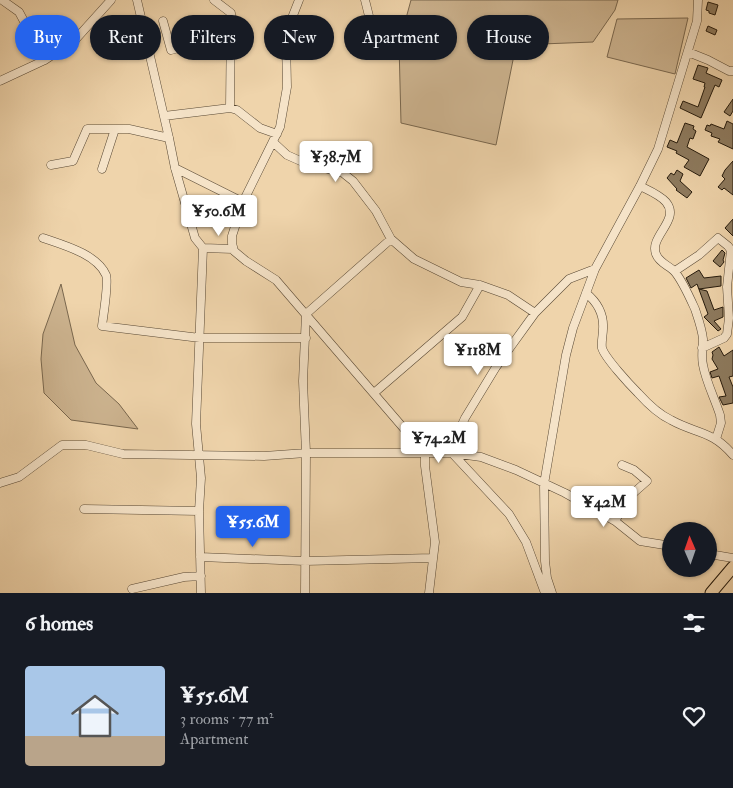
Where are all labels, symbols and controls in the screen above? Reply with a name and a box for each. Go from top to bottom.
chip: Buy [15,15,80,60]
chip: Rent [90,15,161,60]
chip: Filters [171,15,254,60]
chip: New [264,15,334,60]
chip: Apartment [344,15,457,60]
chip: House [467,15,549,60]
pin: ¥38.7M [295,140,377,183]
text: ¥38.7M [311,147,361,167]
pin: ¥50.6M [178,194,260,237]
text: ¥50.6M [192,201,246,221]
pin: ¥118M [443,334,513,376]
text: ¥118M [455,340,501,360]
pin: ¥74.2M [398,422,480,464]
text: ¥74.2M [412,428,466,448]
pin: ¥42M [574,486,634,528]
text: ¥42M [582,492,626,512]
pin: ¥55.6M [212,506,294,548]
text: ¥55.6M [227,512,279,532]
north arrow [662,522,718,578]
map controls [662,522,717,577]
icon: filters [680,609,708,637]
text: 6 homes [25,610,93,637]
text: ¥55.6M [180,682,249,709]
icon: home [65,686,125,746]
icon: heart [680,702,708,730]
text: 3 rooms · 77 m² [180,709,274,729]
text: Apartment [180,729,248,749]

